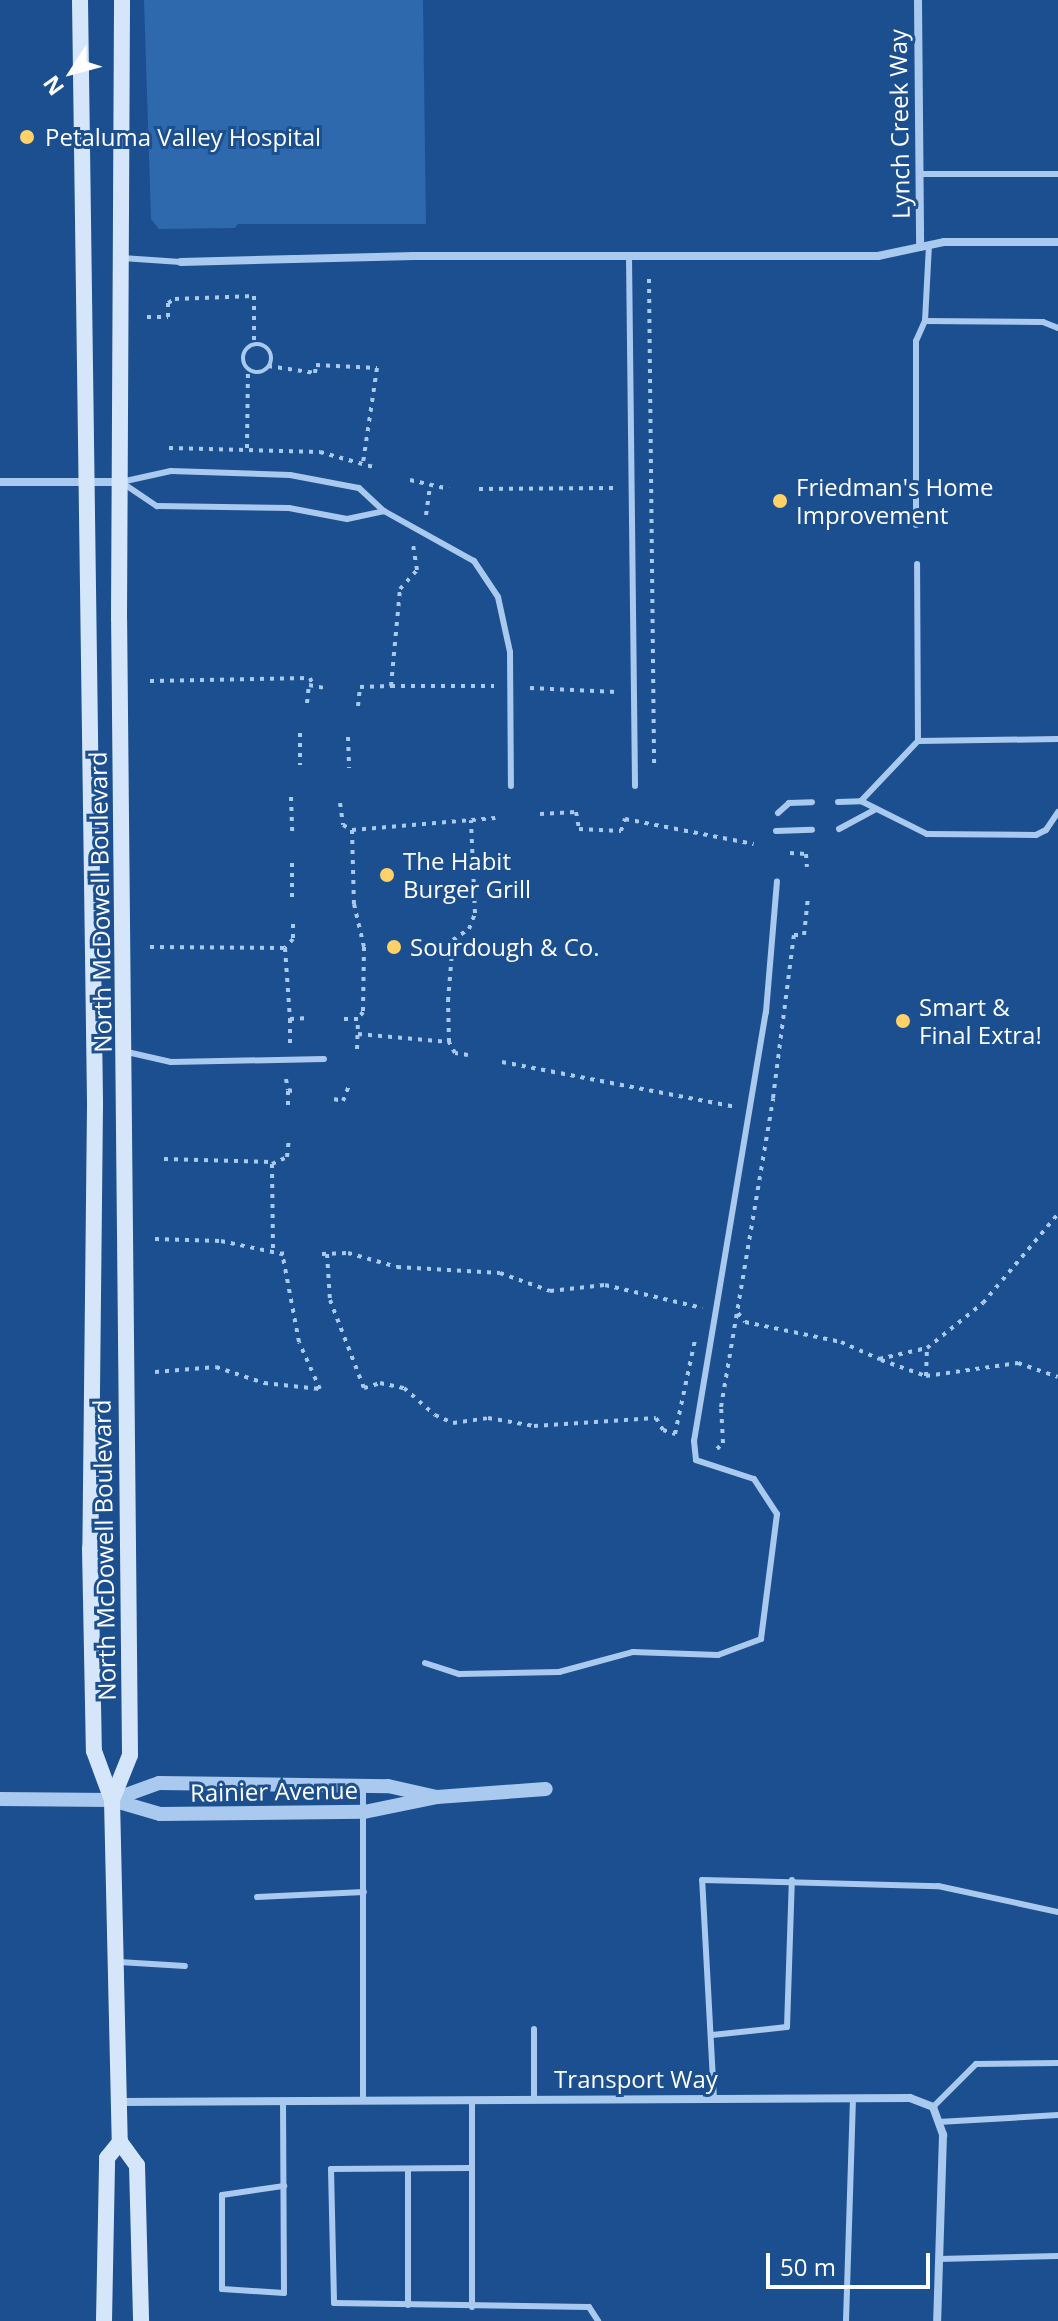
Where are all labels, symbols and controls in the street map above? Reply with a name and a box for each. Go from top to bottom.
street label: Lynch Creek Way [883,29,915,219]
north arrow [32,32,112,112]
text: N [35,70,70,102]
place label: Petaluma Valley Hospital [45,123,321,151]
marker: Petaluma Valley Hospital [16,126,38,148]
place label: Friedman's Home Improvement [796,473,993,529]
marker: Friedman's Home Improvement [771,492,789,510]
street label: North McDowell Boulevard [83,751,117,1053]
place label: The Habit Burger Grill [403,847,531,903]
marker: The Habit Burger Grill [378,866,396,884]
place label: Sourdough & Co. [410,933,600,961]
marker: Sourdough & Co. [385,938,403,956]
place label: Smart & Final Extra! [919,993,1042,1049]
marker: Smart & Final Extra! [894,1012,912,1030]
street label: North McDowell Boulevard [87,1399,121,1701]
street label: Rainier Avenue [190,1775,358,1807]
street label: Transport Way [554,2065,718,2093]
scale bar [770,2237,934,2287]
text: 50 m [780,2250,836,2283]

